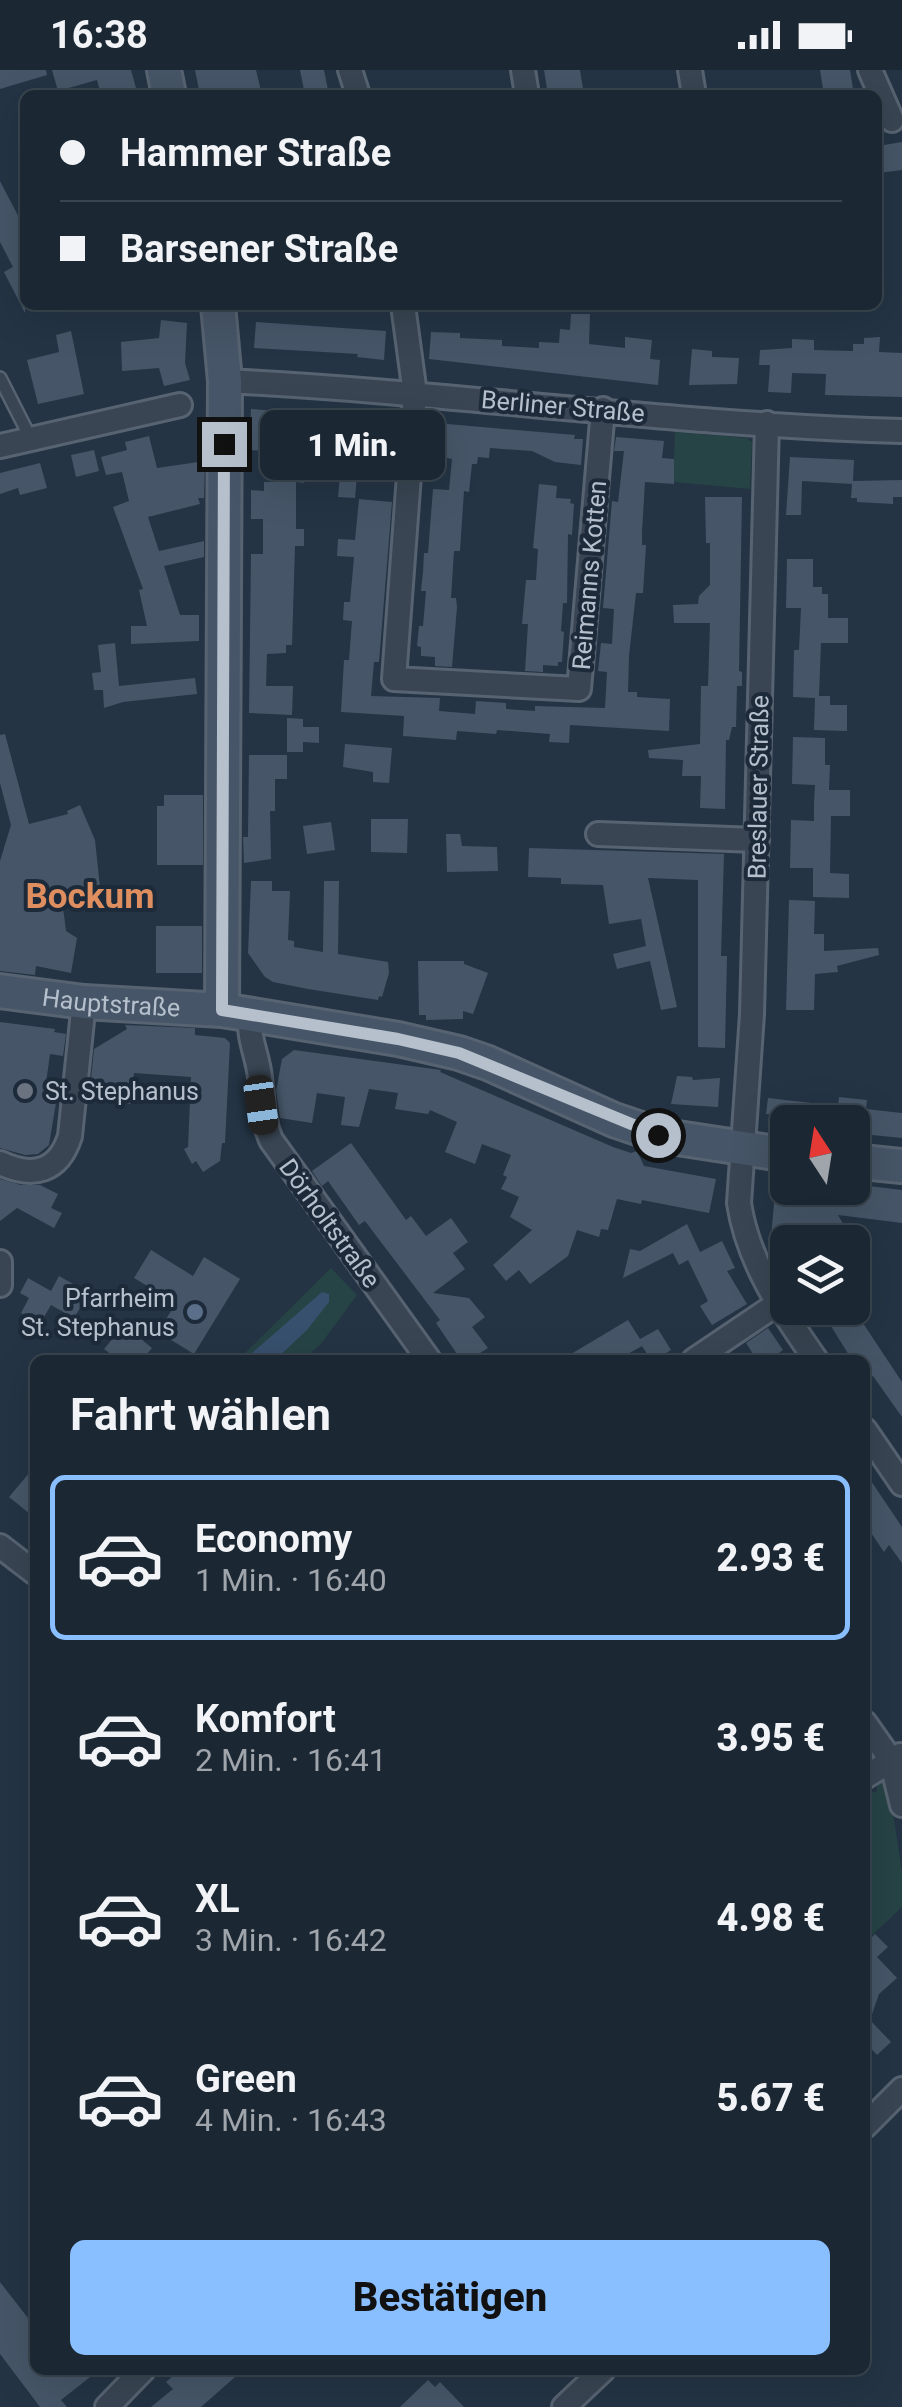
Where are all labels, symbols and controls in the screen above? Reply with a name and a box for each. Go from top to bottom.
text: 16:38 [50,13,148,57]
text: Hammer Straße [120,131,391,175]
text: Barsener Straße [120,227,398,271]
street label: Berliner Straße [480,385,646,428]
callout: 1 Min. [259,409,444,479]
route end [202,422,247,467]
text: 1 Min. [307,426,398,464]
street label: Reimanns Kotten [567,479,612,671]
street label: Breslauer Straße [742,695,775,879]
district label: Bockum [26,876,154,917]
street label: Hauptstraße [41,983,181,1023]
car [242,1073,280,1137]
place label: St. Stephanus [45,1077,199,1106]
marker: St. Stephanus [14,1080,36,1102]
north arrow [770,1105,870,1205]
map controls [770,1105,870,1325]
route start [636,1113,681,1158]
street label: Dörholtstraße [273,1153,386,1293]
button: layers [770,1225,870,1325]
place label: Pfarrheim St. Stephanus [21,1284,175,1342]
marker: Pfarrheim St. Stephanus [184,1301,206,1323]
text: Fahrt wählen [70,1388,331,1441]
icon: car [75,1513,165,1603]
text: Economy [195,1517,352,1561]
text: 2.93 € [717,1536,825,1580]
text: 1 Min. · 16:40 [195,1561,387,1599]
icon: car [75,1693,165,1783]
text: Komfort [195,1697,336,1741]
text: 3.95 € [717,1716,825,1760]
text: 2 Min. · 16:41 [195,1741,387,1779]
icon: car [75,1873,165,1963]
text: XL [195,1877,240,1921]
text: 4.98 € [717,1896,825,1940]
text: 3 Min. · 16:42 [195,1921,387,1959]
icon: car [75,2053,165,2143]
text: Green [195,2057,297,2101]
text: 5.67 € [717,2076,825,2120]
text: 4 Min. · 16:43 [195,2101,387,2139]
button: Bestätigen [70,2240,830,2355]

